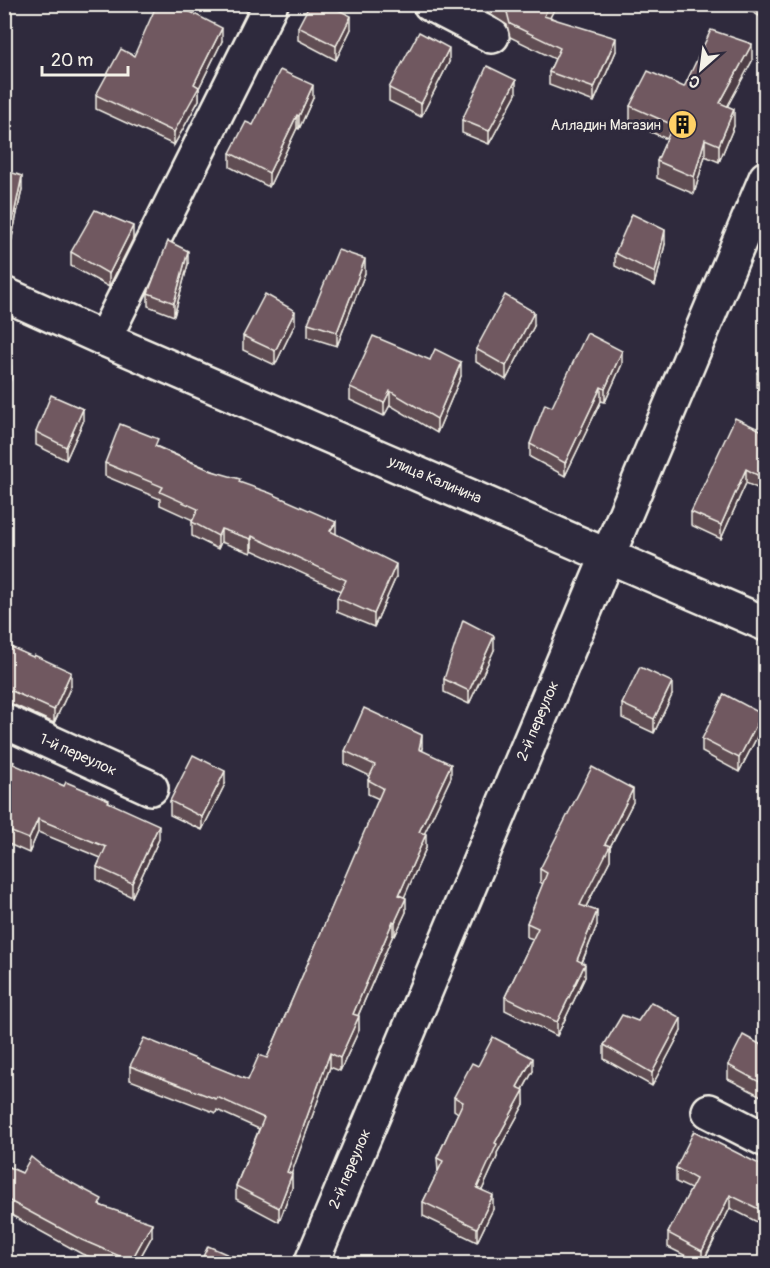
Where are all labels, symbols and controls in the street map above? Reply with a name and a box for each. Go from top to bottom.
scale bar [42,39,128,77]
north arrow [671,39,731,99]
text: 20 m [51,49,93,72]
text: С [685,70,703,93]
building icon: Алладин Магазин [666,109,698,141]
place label: Алладин Магазин [551,116,661,135]
street label: улица Калинина [385,451,484,508]
street label: 2-й переулок [513,678,563,764]
street label: 1-й переулок [37,730,120,781]
street label: 2-й переулок [325,1126,375,1212]

